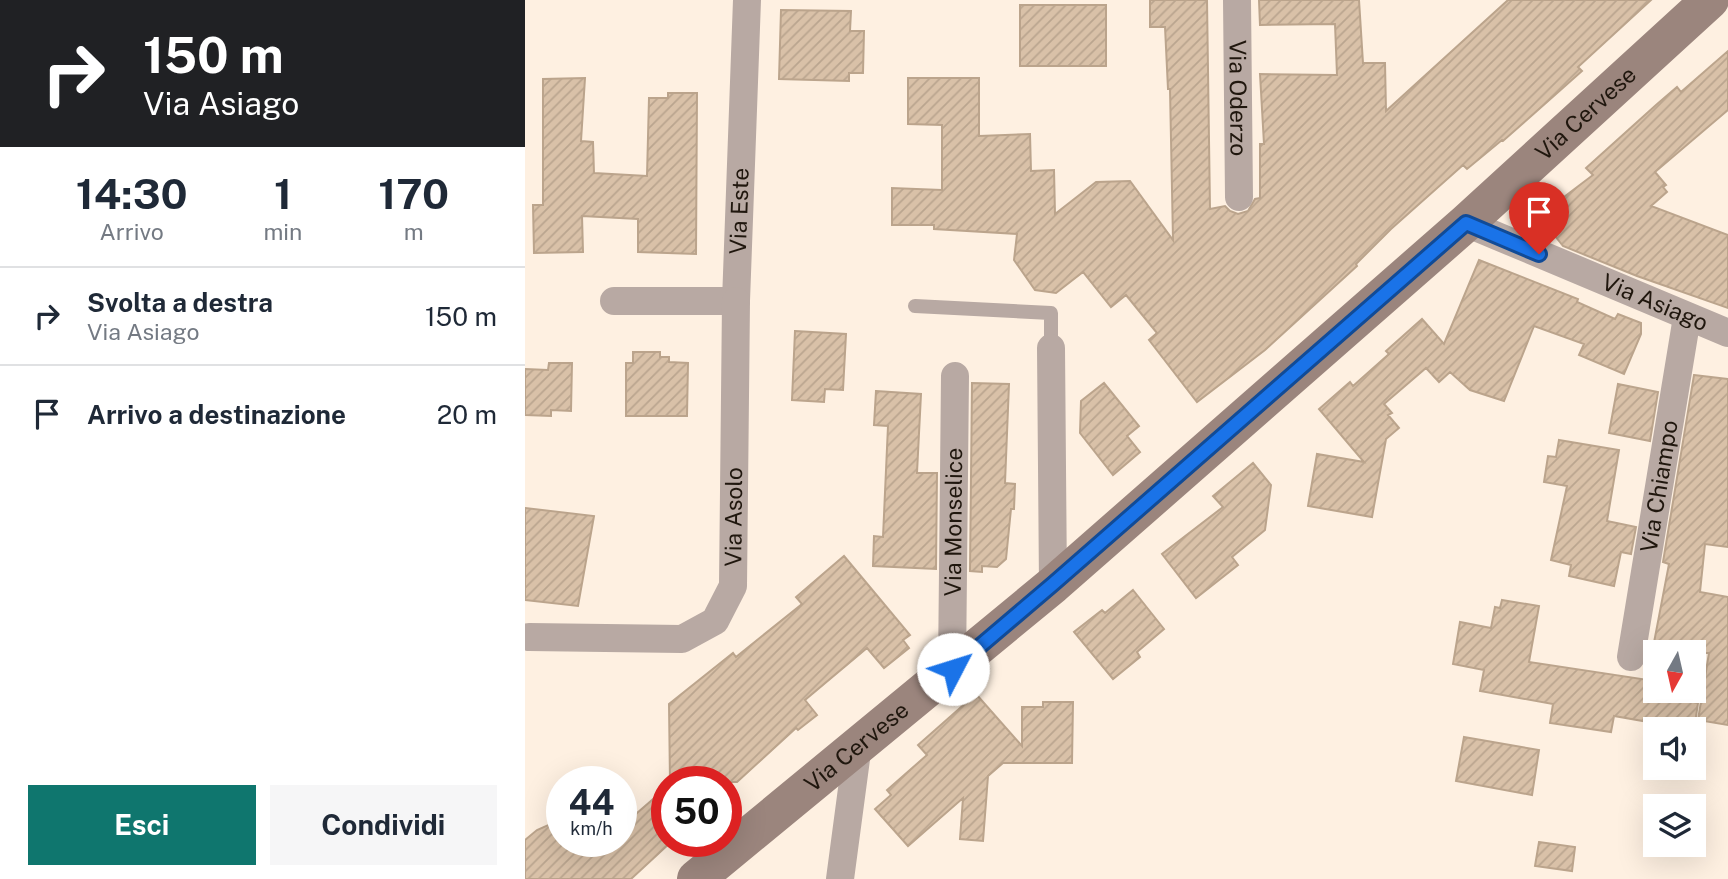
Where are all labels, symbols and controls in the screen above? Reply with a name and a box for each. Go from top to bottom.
text: 150 m [143,26,284,84]
icon: right [28,28,119,119]
street label: Via Oderzo [1224,40,1253,156]
street label: Via Cervese [1530,60,1641,166]
text: Via Asiago [143,85,299,122]
street label: Via Este [724,167,754,255]
text: 14:30 [76,169,188,218]
text: 1 [274,169,292,218]
text: 170 [378,169,449,218]
pin [1509,182,1569,254]
icon: arrive [1520,193,1558,231]
text: Arrivo [99,218,164,245]
text: min [263,218,302,245]
text: m [404,218,424,245]
street label: Via Asiago [1598,268,1712,336]
text: Svolta a destra [87,287,273,318]
icon: right [28,297,66,335]
text: 150 m [425,301,497,332]
text: Via Asiago [87,318,199,345]
icon: arrive [28,395,66,433]
text: Arrivo a destinazione [87,399,346,430]
text: 20 m [437,399,497,430]
street label: Via Chiampo [1634,418,1683,554]
street label: Via Monselice [939,448,967,596]
street label: Via Asolo [719,467,747,567]
position arrow [916,632,990,706]
north arrow [1643,640,1706,704]
map controls [1643,640,1706,857]
street label: Via Cervese [799,696,914,797]
button: sound [1643,717,1706,780]
speed limit sign: 50 [651,766,742,857]
text: 44 [569,782,614,823]
button: Esci [28,785,256,865]
button: Condividi [270,785,497,865]
button: layers [1643,794,1706,857]
text: km/h [570,818,613,839]

